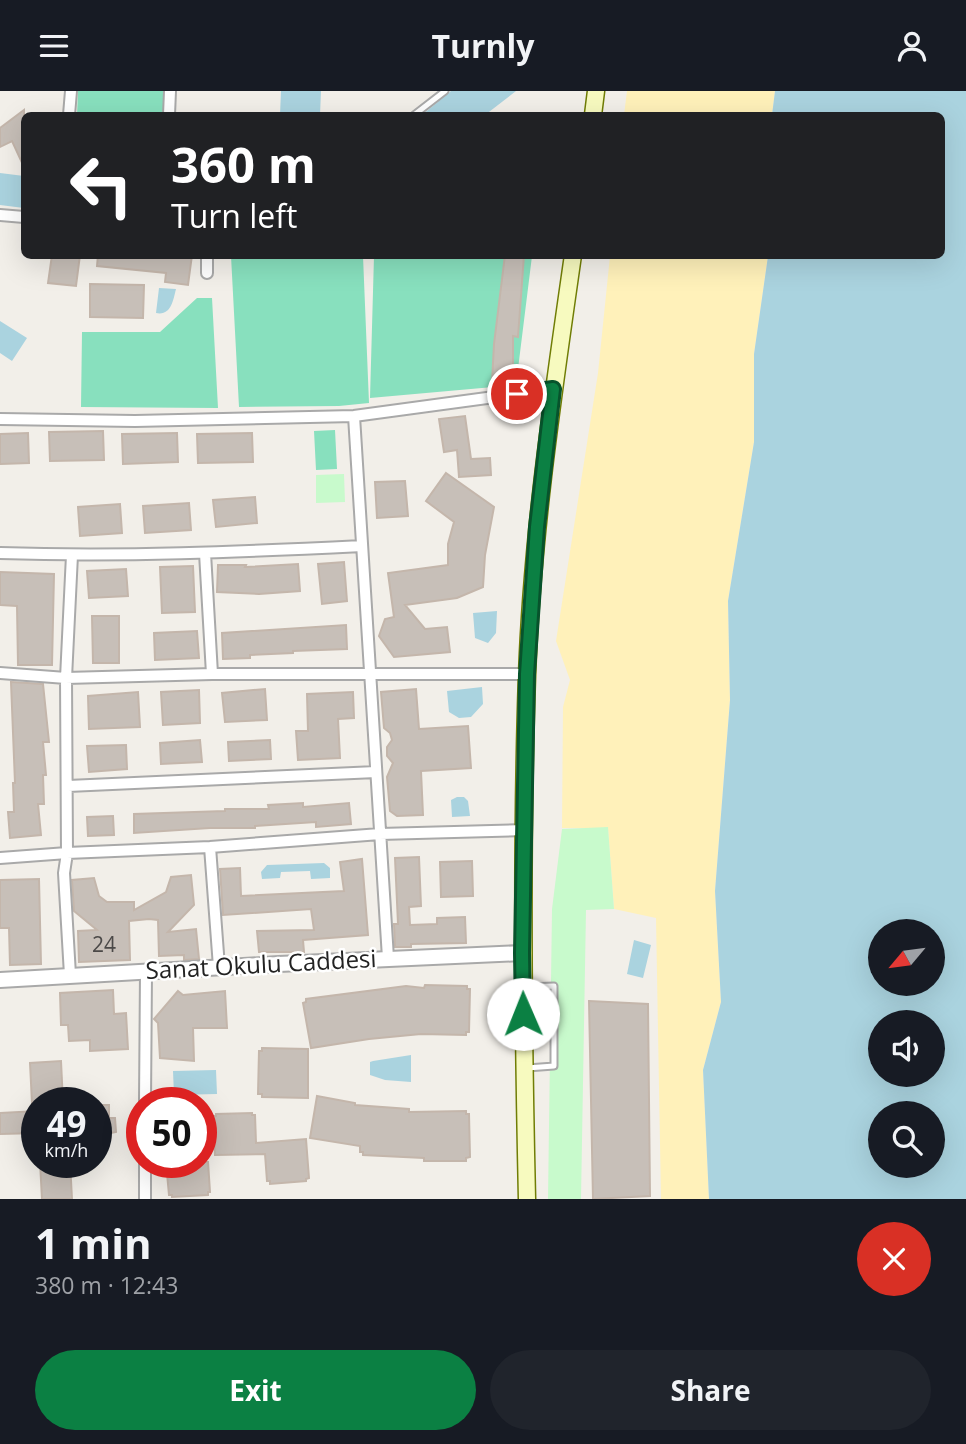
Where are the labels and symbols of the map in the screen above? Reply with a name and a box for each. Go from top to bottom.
pin [487,364,547,424]
north arrow [868,919,945,996]
house number: 24 [92,930,116,958]
street label: Sanat Okulu Caddesi [145,941,377,986]
position arrow [486,977,560,1051]
speed limit sign: 50 [126,1087,217,1178]

